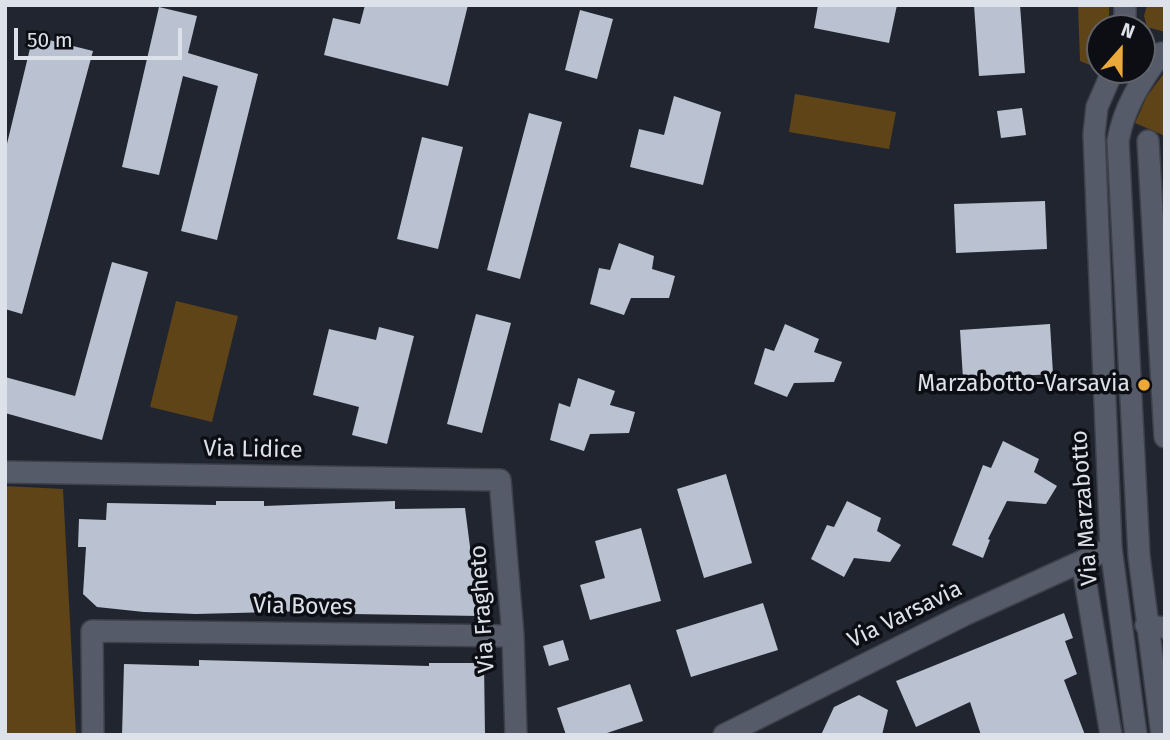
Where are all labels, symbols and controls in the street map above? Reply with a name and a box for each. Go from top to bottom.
scale bar [18,14,186,58]
north arrow [1086,14,1156,84]
text: N [1118,18,1138,44]
text: 50 m [27,27,73,53]
place label: Marzabotto-Varsavia [917,371,1130,399]
marker: Marzabotto-Varsavia [1136,377,1152,393]
street label: Via Marzabotto [1066,429,1104,587]
street label: Via Lidice [203,435,303,465]
street label: Via Fragheto [465,544,501,674]
street label: Via Varsavia [843,575,967,655]
street label: Via Boves [253,592,353,622]

